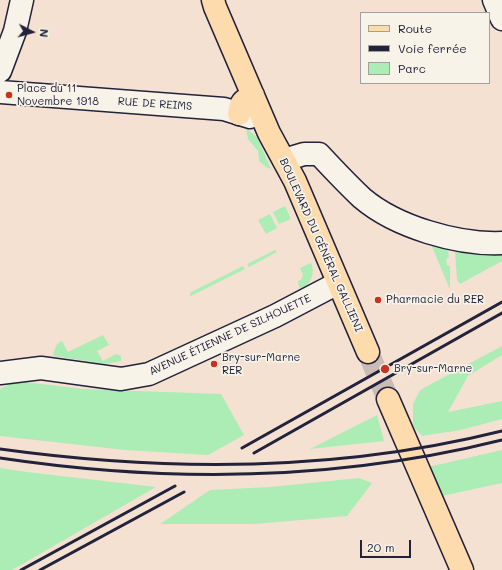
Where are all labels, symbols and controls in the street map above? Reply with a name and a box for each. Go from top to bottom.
north arrow [12,12,52,52]
legend [360,12,490,84]
text: Route [398,20,432,36]
text: N [37,28,52,38]
text: Voie ferrée [398,40,467,56]
text: Parc [398,60,426,76]
place label: Place du 11 Novembre 1918 [17,82,99,108]
marker: Place du 11 Novembre 1918 [4,90,14,100]
street label: RUE DE REIMS [117,95,193,113]
street label: BOULEVARD DU GÉNÉRAL GALLIENI [277,156,365,334]
street label: AVENUE ÉTIENNE DE SILHOUETTE [147,292,313,378]
place label: Pharmacie du RER [386,293,484,307]
marker: Pharmacie du RER [373,295,383,305]
place label: Bry-sur-Marne RER [222,351,300,377]
marker: Bry-sur-Marne RER [209,359,219,369]
place label: Bry-sur-Marne [394,362,472,376]
marker: Bry-sur-Marne [379,363,391,375]
scale bar [362,532,413,558]
text: 20 m [367,539,395,555]

